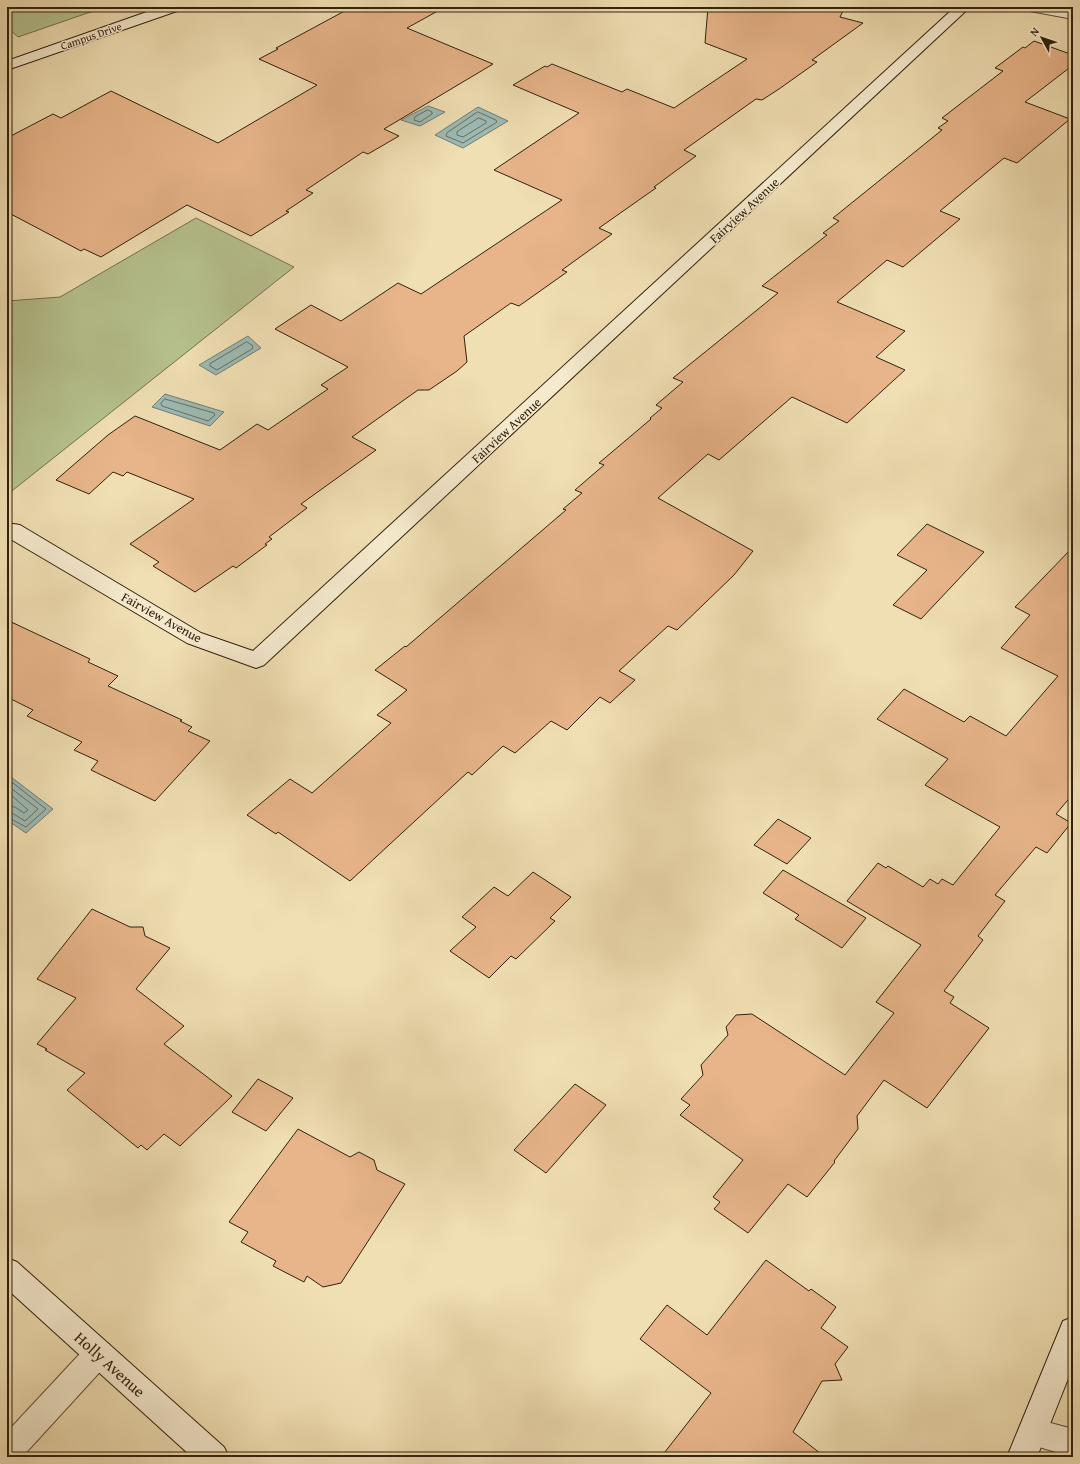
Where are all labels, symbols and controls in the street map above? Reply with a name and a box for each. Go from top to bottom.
street label: Campus Drive [58,18,124,54]
north arrow [1022,18,1062,58]
text: N [1026,23,1043,40]
street label: Fairview Avenue [705,173,783,248]
street label: Fairview Avenue [467,393,545,468]
street label: Fairview Avenue [118,587,205,647]
street label: Holly Avenue [69,1325,151,1403]

